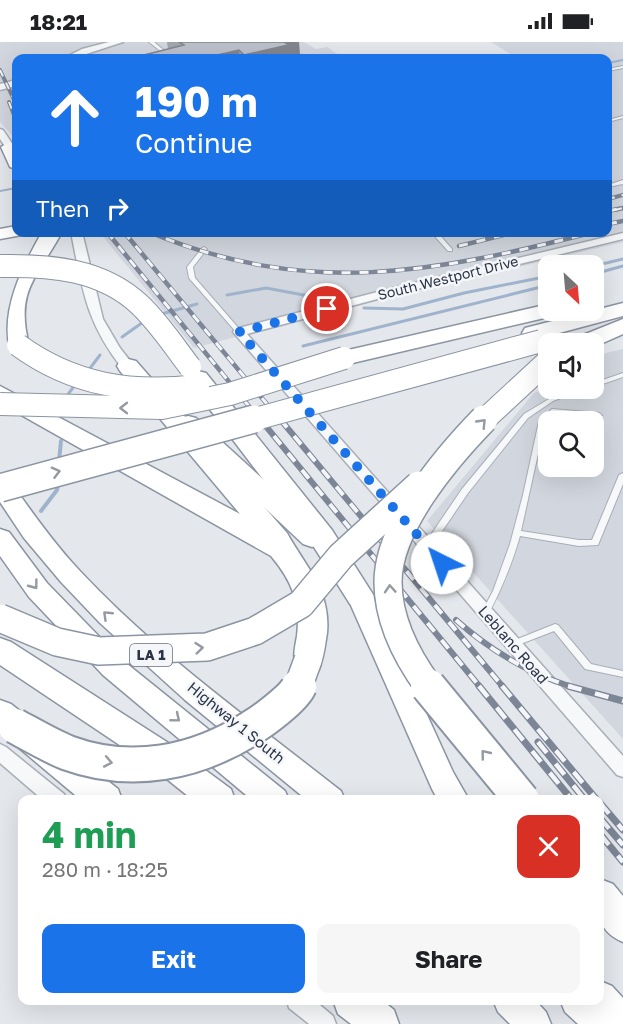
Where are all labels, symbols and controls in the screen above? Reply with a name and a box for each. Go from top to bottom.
text: 18:21 [30,8,87,35]
text: 190 m [135,76,258,126]
icon: ahead [36,78,114,156]
text: Continue [135,127,253,159]
icon: right [101,192,134,225]
text: Then [36,195,89,222]
street label: South Westport Drive [376,252,520,303]
north arrow [538,255,604,321]
map controls [538,255,604,477]
pin [301,283,352,334]
icon: arrive [310,292,343,325]
button: sound [538,333,604,399]
one-way arrow [120,402,129,414]
button: search [538,411,604,477]
one-way arrow [475,420,486,430]
one-way arrow [51,467,61,479]
position arrow [410,531,474,595]
one-way arrow [27,578,38,589]
one-way arrow [383,584,396,593]
street label: Leblanc Road [475,602,553,687]
one-way arrow [103,612,114,623]
one-way arrow [195,642,204,654]
road number: LA 1 [130,644,172,666]
street label: Highway 1 South [184,678,289,767]
one-way arrow [170,710,181,721]
one-way arrow [481,750,492,761]
one-way arrow [103,755,113,768]
text: 4 min [42,813,137,856]
button: close [517,815,580,878]
text: 280 m · 18:25 [42,857,168,881]
button: Exit [42,924,305,993]
button: Share [317,924,580,993]

